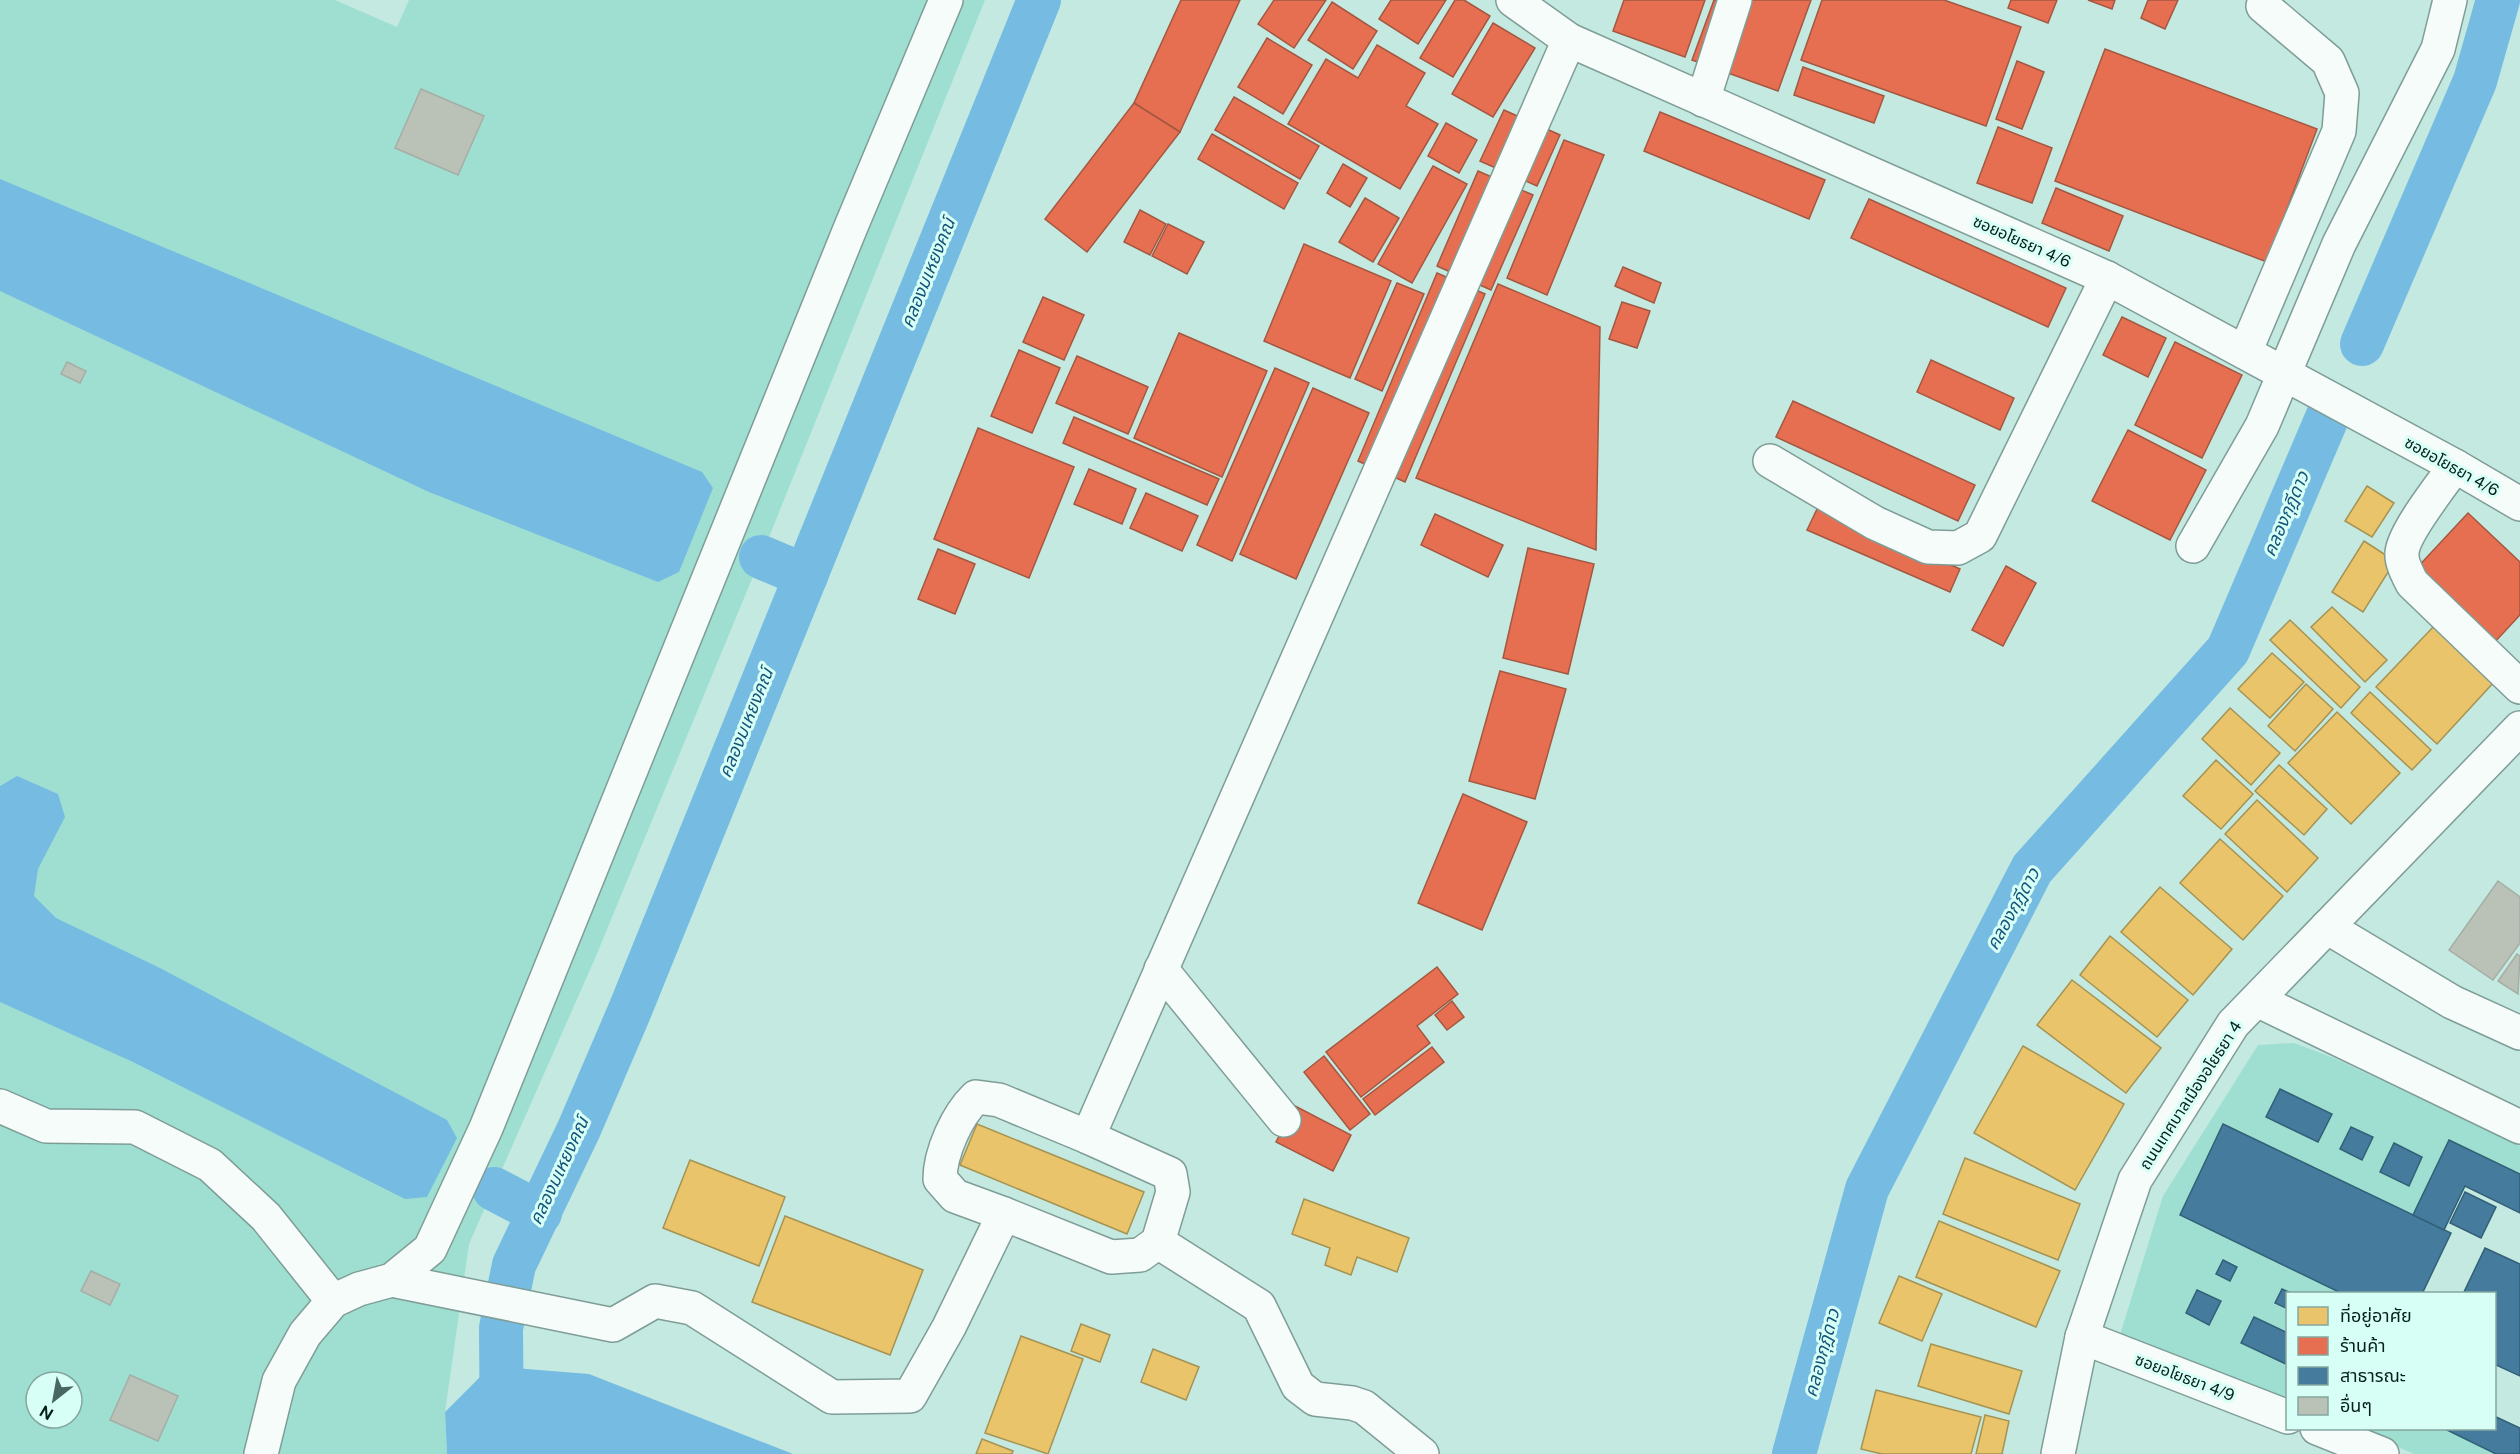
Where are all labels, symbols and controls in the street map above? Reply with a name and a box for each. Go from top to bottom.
street label: ซอยอโยธยา 4/6 [1970,211,2074,271]
water label: คลองมเหยงคณ์ [896,212,960,331]
street label: ซอยอโยธยา 4/6 [2401,433,2502,500]
water label: คลองกุฎีดาว [2258,467,2314,560]
water label: คลองมเหยงคณ์ [714,662,778,781]
water label: คลองกุฎีดาว [1982,863,2045,954]
street label: ถนนเทศบาลเมืองอโยธยา 4 [2135,1017,2246,1173]
water label: คลองมเหยงคณ์ [525,1111,594,1228]
legend [2286,1292,2496,1430]
text: ที่อยู่อาศัย [2340,1303,2412,1328]
water label: คลองกุฎีดาว [1800,1305,1845,1399]
text: ร้านค้า [2340,1335,2386,1356]
street label: ซอยอโยธยา 4/9 [2132,1350,2237,1405]
text: สาธารณะ [2340,1365,2406,1386]
north arrow [24,1370,84,1430]
text: อื่นๆ [2340,1393,2372,1416]
text: N [36,1401,57,1424]

